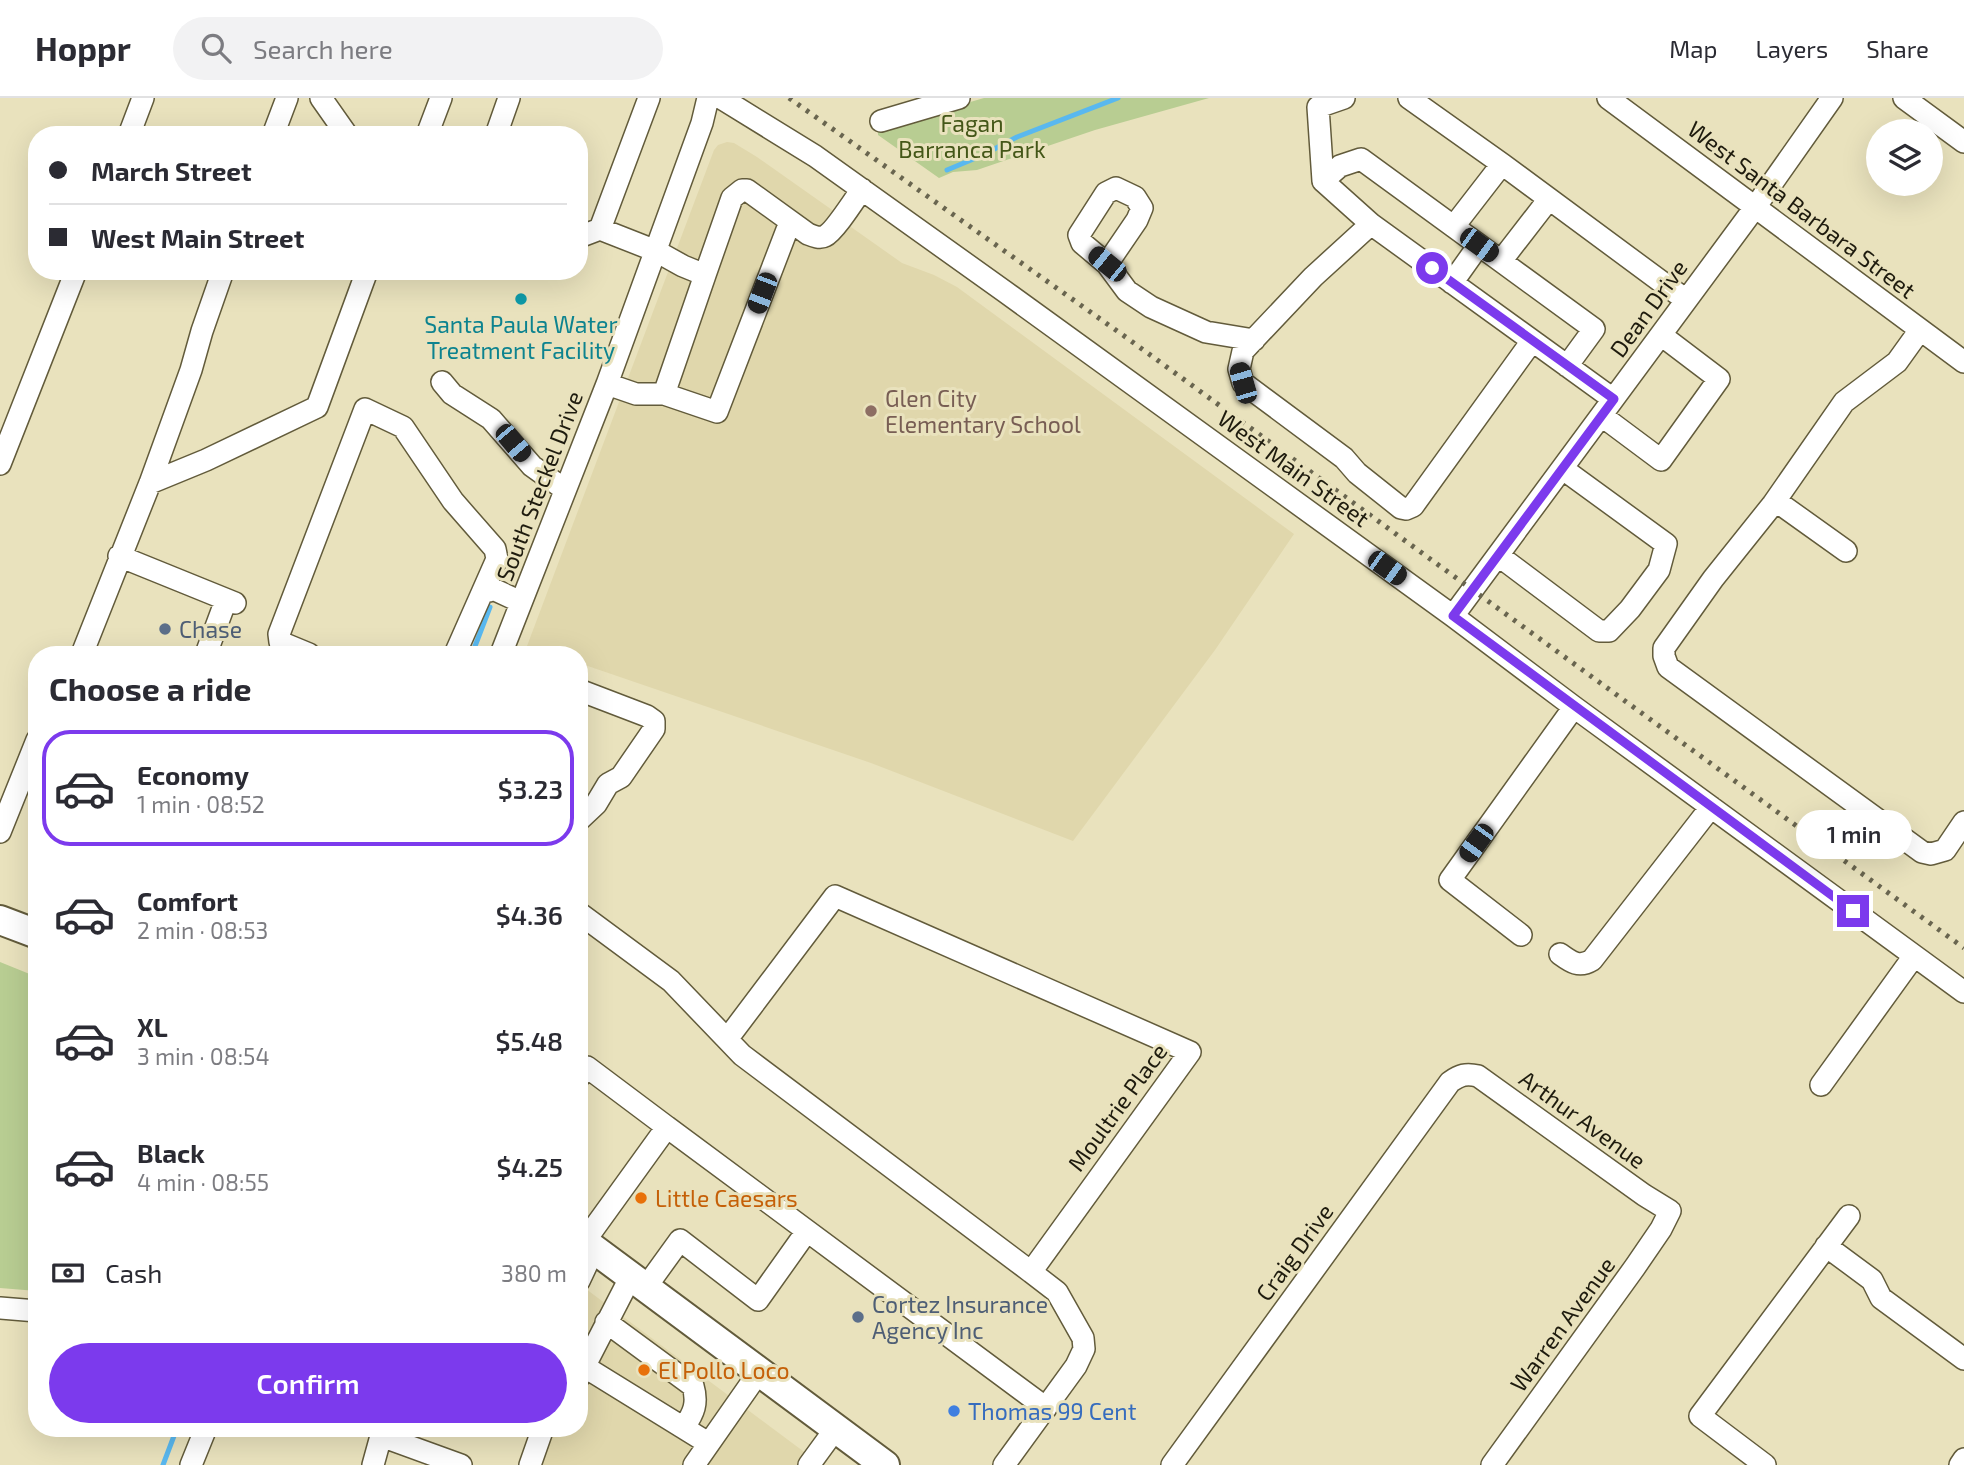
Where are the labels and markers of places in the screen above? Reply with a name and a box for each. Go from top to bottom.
marker: Santa Paula Water Treatment Facility [513,291,529,307]
place label: Santa Paula Water Treatment Facility [424,310,618,364]
place label: Glen City Elementary School [885,384,1081,438]
marker: Glen City Elementary School [863,403,879,419]
place label: Chase [179,615,242,643]
marker: Chase [157,621,173,637]
place label: Little Caesars [655,1184,798,1212]
marker: Little Caesars [633,1190,649,1206]
place label: Cortez Insurance Agency Inc [872,1290,1048,1344]
marker: Cortez Insurance Agency Inc [850,1309,866,1325]
place label: El Pollo Loco [658,1356,790,1384]
marker: El Pollo Loco [636,1362,652,1378]
place label: Thomas 99 Cent [968,1397,1137,1425]
marker: Thomas 99 Cent [946,1403,962,1419]

